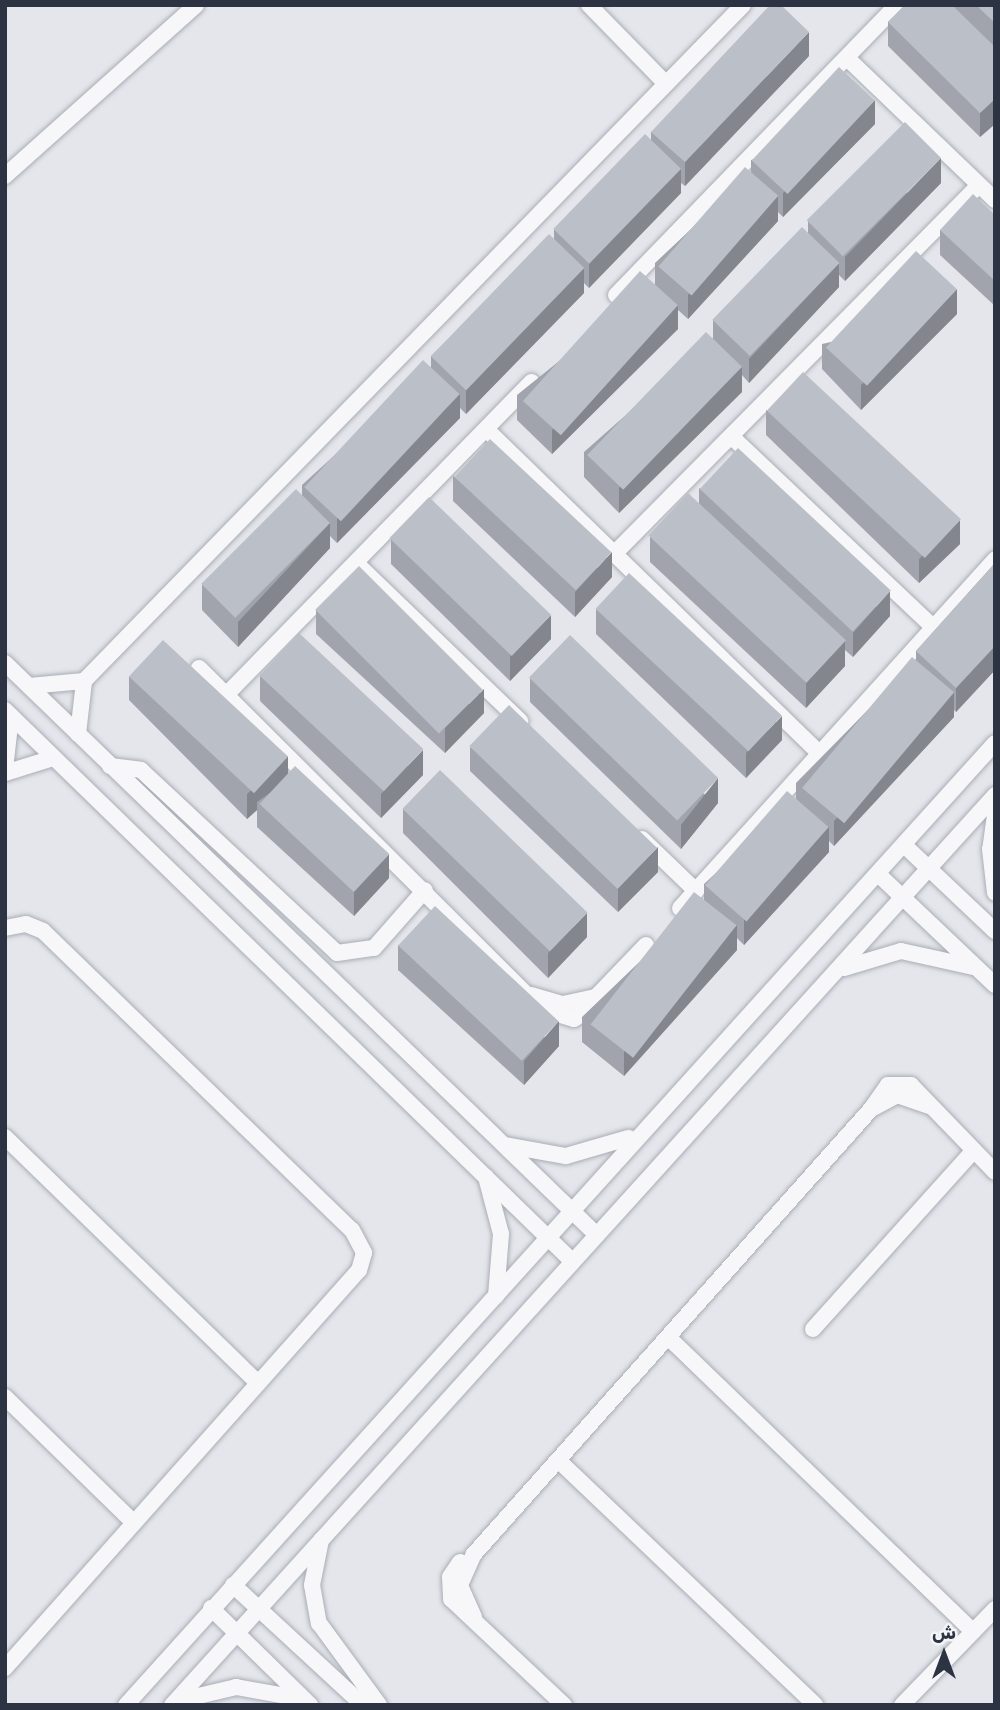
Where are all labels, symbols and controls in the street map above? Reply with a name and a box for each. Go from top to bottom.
north arrow [909,1619,979,1689]
text: ش [932,1621,956,1644]

